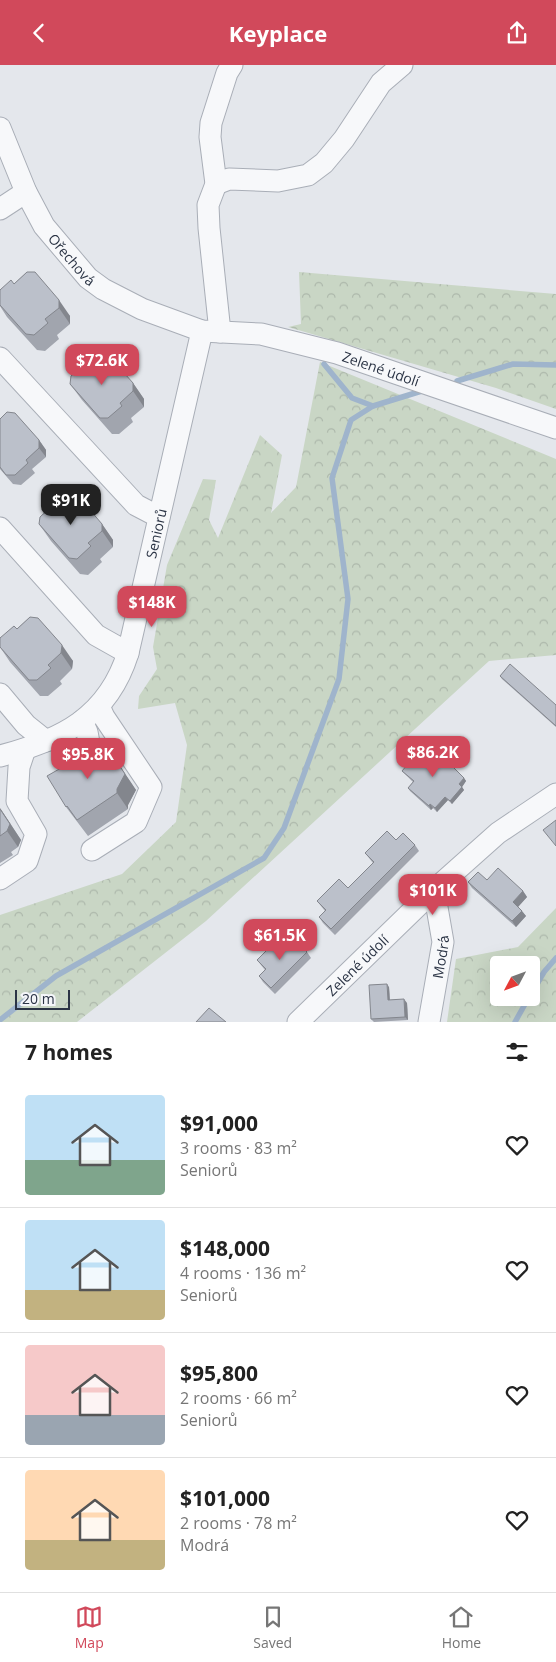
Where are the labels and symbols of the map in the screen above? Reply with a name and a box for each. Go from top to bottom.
street label: Ořechová [44,229,99,290]
pin: $72.6K [61,343,143,386]
street label: Zelené údolí [340,346,422,390]
pin: $91K [41,483,101,526]
street label: Seniorů [141,506,170,560]
pin: $148K [117,585,187,628]
pin: $86.2K [392,735,474,778]
pin: $95.8K [47,737,129,780]
pin: $101K [398,873,468,916]
pin: $61.5K [239,919,321,961]
street label: Zelené údolí [321,930,393,1000]
street label: Modrá [427,934,453,980]
north arrow [490,956,540,1006]
scale bar [15,987,70,1010]

